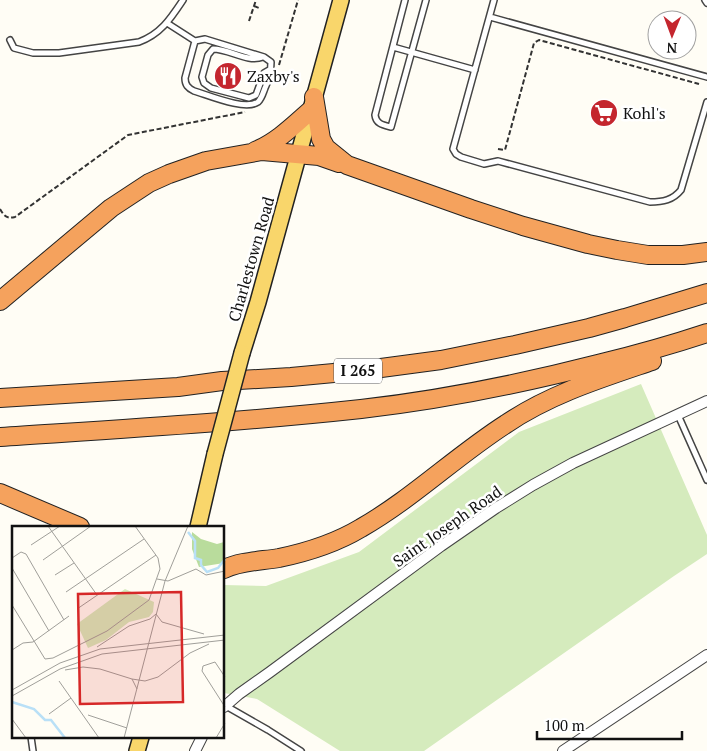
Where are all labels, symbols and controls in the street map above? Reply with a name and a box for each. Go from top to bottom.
north arrow [647,10,697,60]
text: N [666,39,677,58]
restaurant icon: Zaxby's [213,61,243,91]
place label: Zaxby's [247,65,300,87]
supermarket icon: Kohl's [589,98,619,128]
place label: Kohl's [623,102,666,124]
street label: Charlestown Road [223,194,279,324]
road number: I 265 [334,358,382,384]
street label: Saint Joseph Road [388,480,506,572]
inset map [12,526,225,738]
scale bar [537,708,682,740]
text: 100 m [544,715,585,735]

